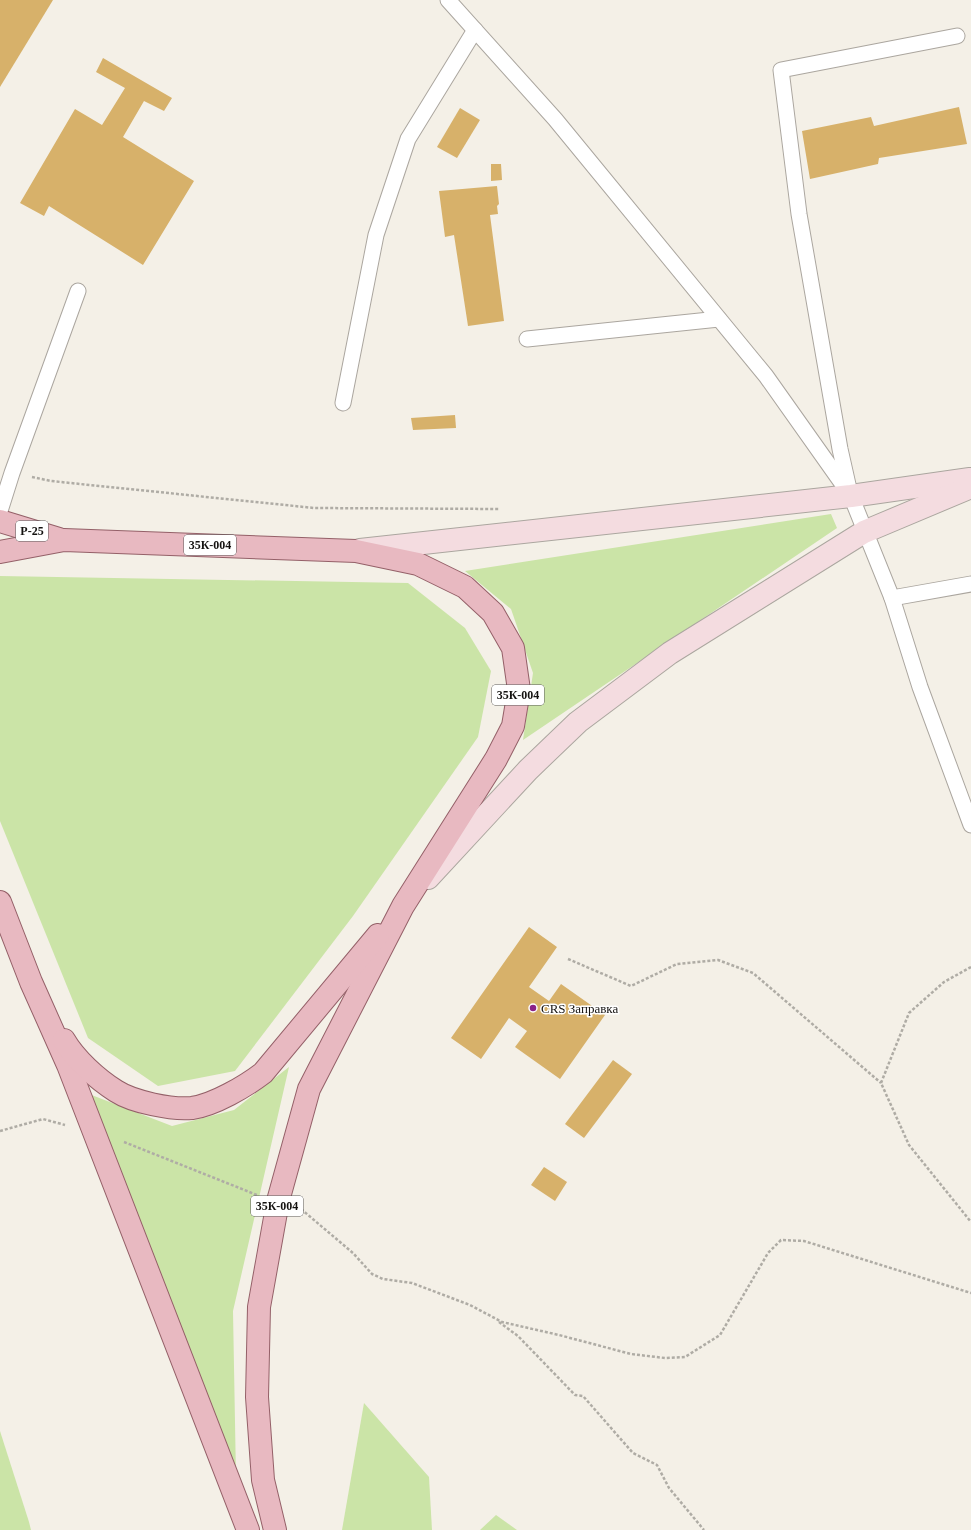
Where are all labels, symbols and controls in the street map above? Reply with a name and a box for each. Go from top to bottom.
road number: Р-25 [16,521,48,541]
road number: 35К-004 [184,535,236,555]
road number: 35К-004 [492,685,544,705]
place label: CRS Заправка [541,1001,618,1016]
marker: CRS Заправка [528,1003,538,1013]
road number: 35К-004 [251,1196,303,1216]

